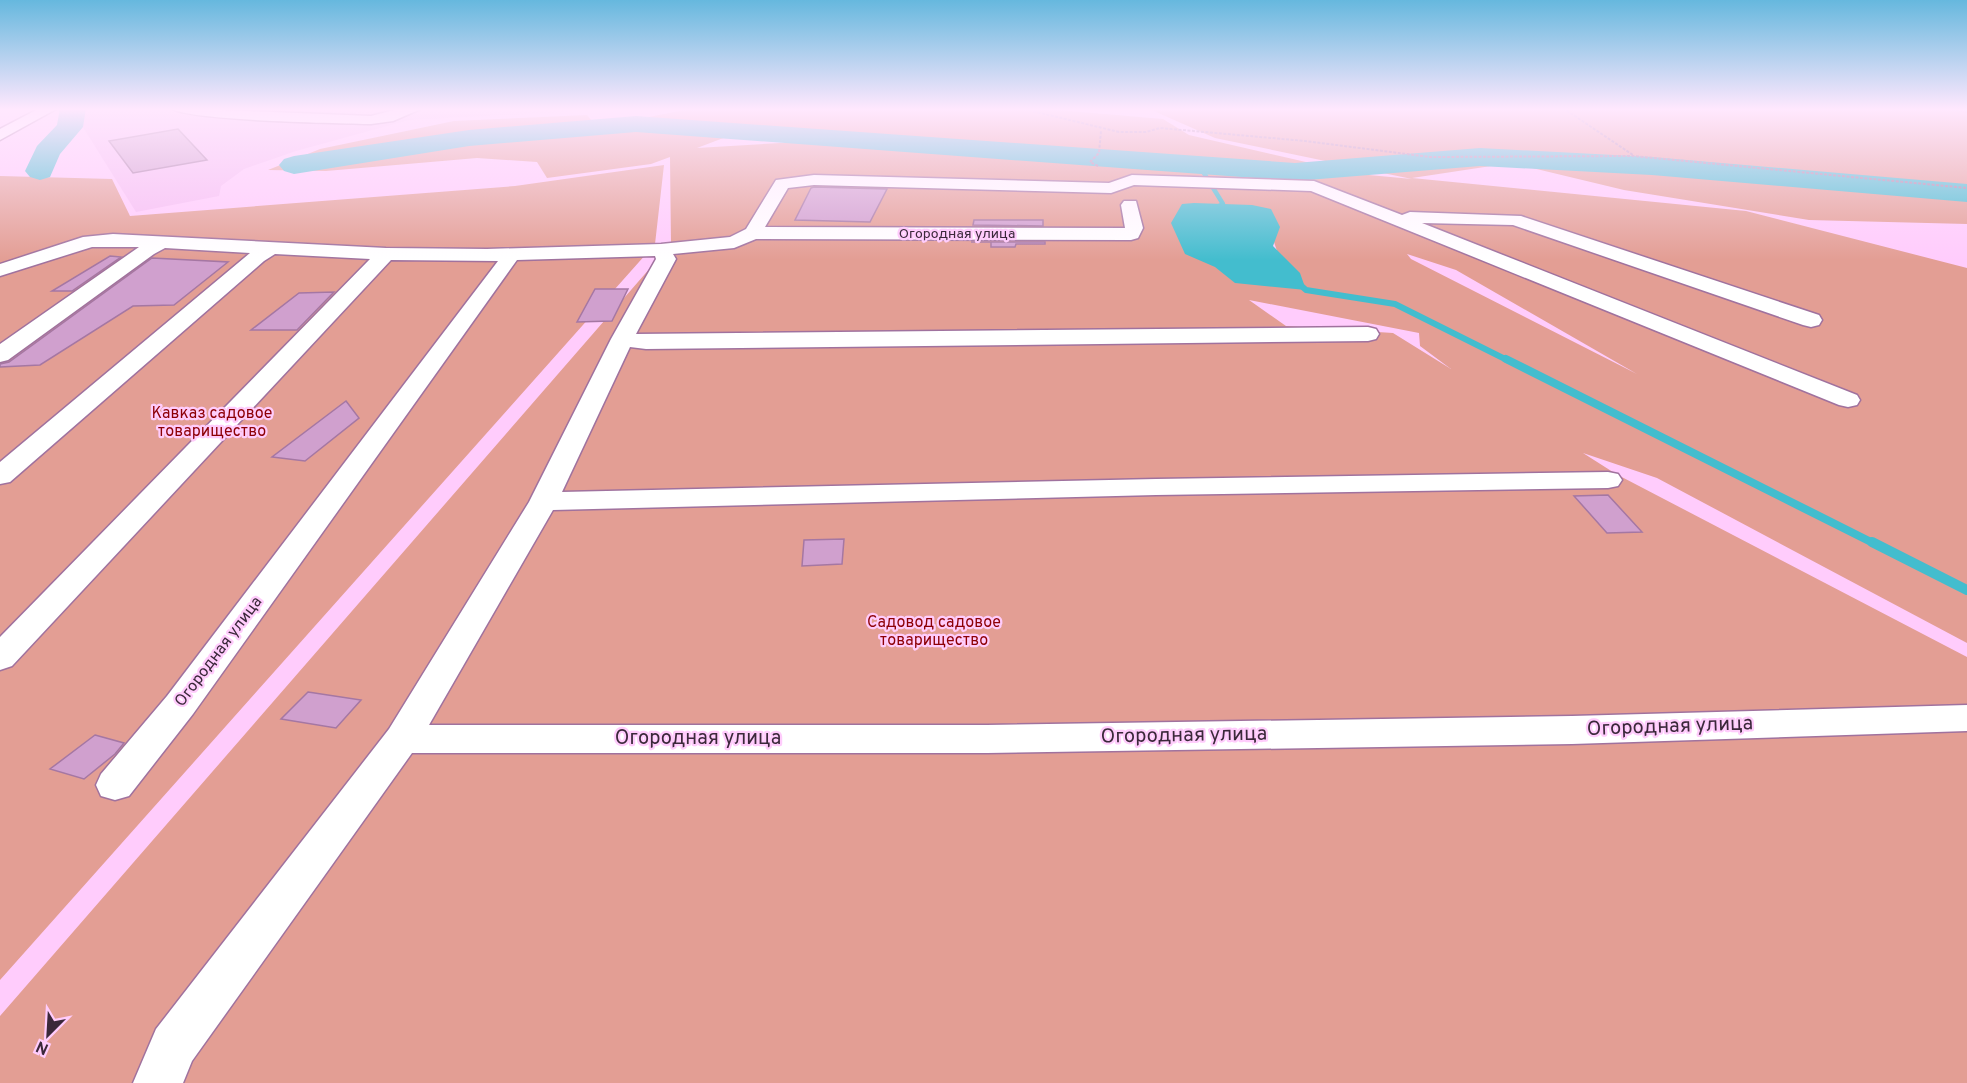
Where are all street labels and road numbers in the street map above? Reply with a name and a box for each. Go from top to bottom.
street label: Огородная улица [899,226,1015,243]
street label: Огородная улица [171,593,267,711]
street label: Огородная улица [1586,711,1754,743]
street label: Огородная улица [1101,722,1267,750]
street label: Огородная улица [615,726,781,752]

